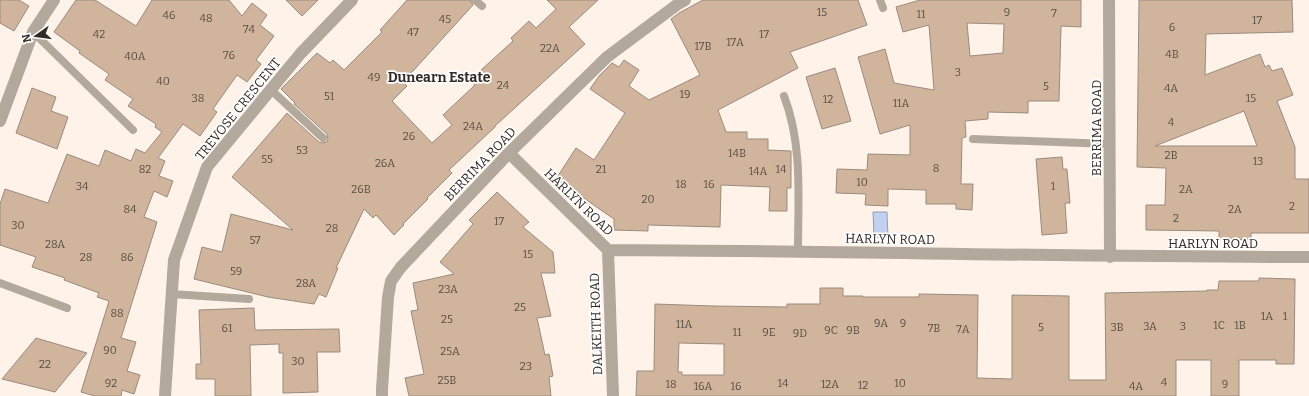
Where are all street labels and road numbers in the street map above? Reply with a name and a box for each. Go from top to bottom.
street label: TREVOSE CRESCENT [192,55,284,163]
street label: BERRIMA ROAD [1089,80,1104,176]
street label: BERRIMA ROAD [441,124,519,204]
street label: HARLYN ROAD [541,165,617,239]
street label: HARLYN ROAD [845,231,935,247]
street label: HARLYN ROAD [1168,236,1258,251]
street label: DALKEITH ROAD [587,273,605,375]

